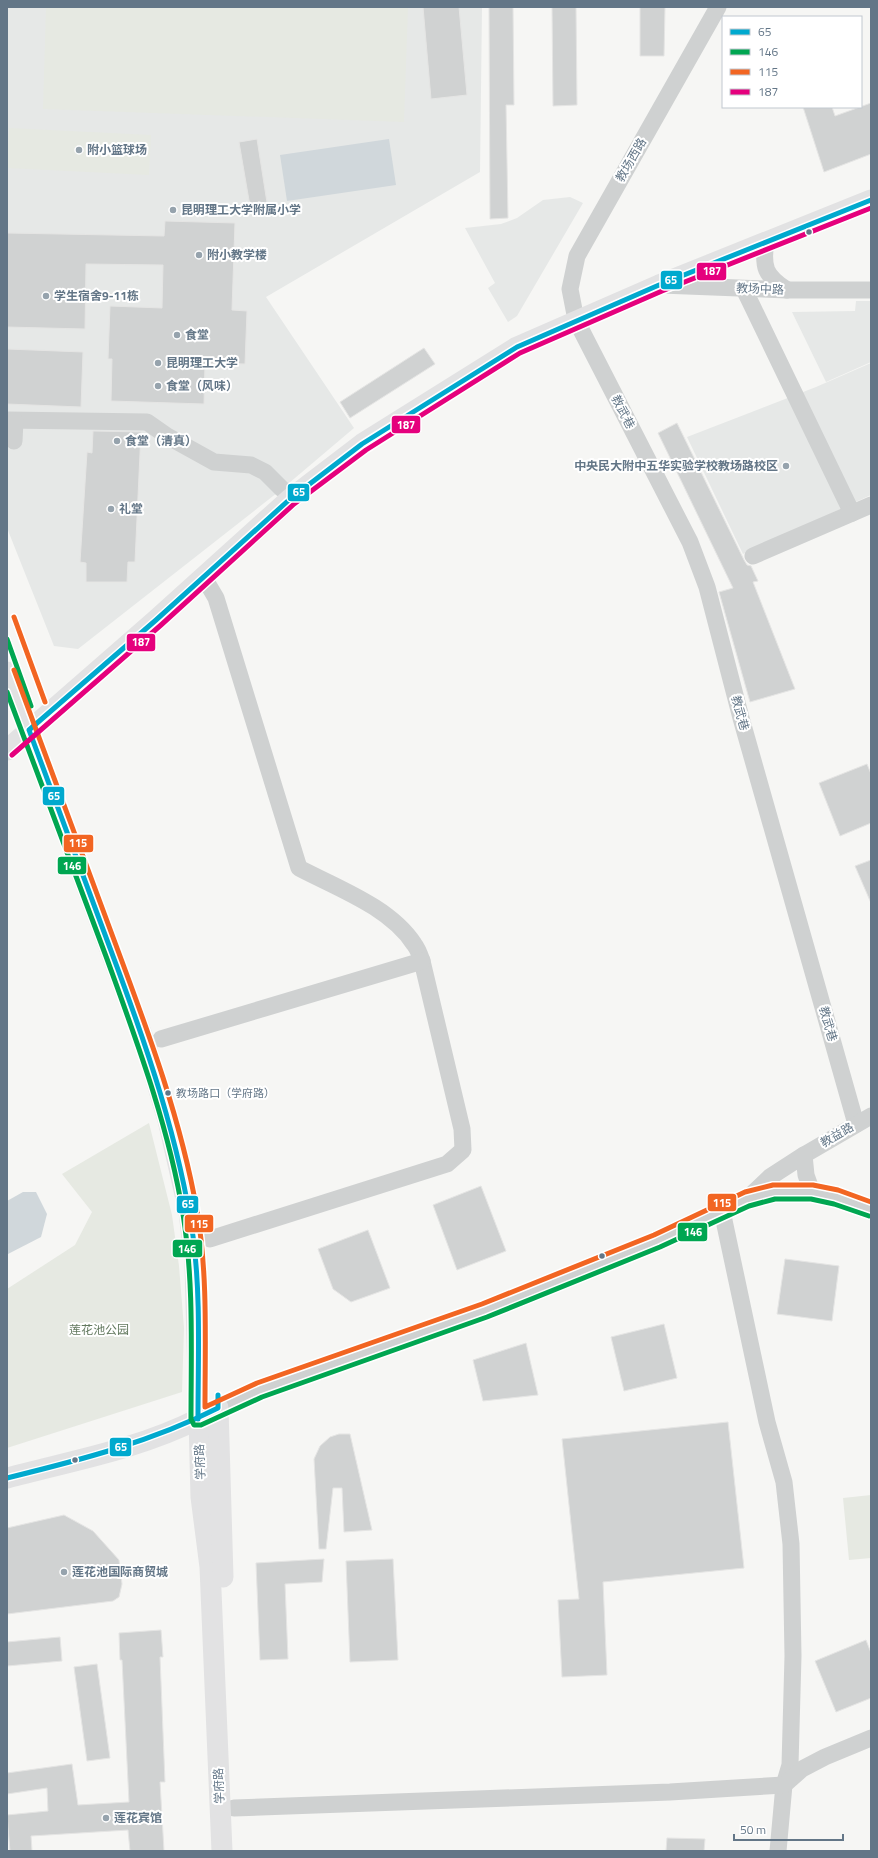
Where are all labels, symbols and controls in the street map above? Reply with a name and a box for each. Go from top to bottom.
legend [722,16,862,108]
text: 65 [758,22,772,41]
text: 146 [758,42,778,61]
text: 115 [758,62,778,81]
text: 187 [758,82,778,101]
street label: 教场西路 [610,134,651,185]
place label: 附小篮球场 [87,140,147,159]
marker: 附小篮球场 [74,145,84,155]
place label: 昆明理工大学附属小学 [181,200,301,219]
marker: 昆明理工大学附属小学 [168,205,178,215]
unlabelled marker [804,227,814,237]
place label: 附小教学楼 [207,245,267,264]
marker: 附小教学楼 [194,250,204,260]
line badge: 187 [696,262,727,281]
text: 187 [703,263,721,279]
line badge: 65 [660,270,683,290]
text: 65 [665,272,677,288]
street label: 教场中路 [736,278,784,299]
place label: 学生宿舍9-11栋 [54,286,139,305]
marker: 学生宿舍9-11栋 [41,291,51,301]
place label: 食堂 [185,325,209,344]
marker: 食堂 [172,330,182,340]
place label: 昆明理工大学 [166,353,238,372]
marker: 昆明理工大学 [153,358,163,368]
place label: 食堂（风味） [166,376,238,395]
marker: 食堂（风味） [153,381,163,391]
street label: 教武巷 [607,391,640,432]
line badge: 187 [391,415,421,434]
text: 187 [397,417,415,433]
place label: 食堂（清真） [125,431,197,450]
marker: 食堂（清真） [112,436,122,446]
place label: 中央民大附中五华实验学校教场路校区 [574,456,778,475]
marker: 中央民大附中五华实验学校教场路校区 [781,461,791,471]
line badge: 65 [287,483,310,502]
text: 65 [293,484,305,500]
place label: 礼堂 [119,499,143,518]
marker: 礼堂 [106,504,116,514]
line badge: 187 [126,633,156,652]
text: 187 [132,634,150,650]
street label: 教武巷 [727,693,754,733]
line badge: 65 [42,786,65,806]
text: 65 [48,788,60,804]
line badge: 115 [63,834,94,853]
text: 115 [69,835,87,851]
line badge: 146 [57,856,87,875]
text: 146 [63,858,81,874]
street label: 教武巷 [814,1004,843,1044]
place label: 教场路口（学府路） [176,1085,275,1101]
marker: 教场路口（学府路） [163,1088,173,1098]
street label: 教益路 [816,1117,857,1152]
line badge: 115 [707,1193,737,1212]
line badge: 65 [176,1195,199,1214]
text: 115 [713,1195,731,1211]
text: 65 [182,1196,194,1212]
line badge: 115 [184,1214,214,1233]
text: 115 [190,1216,208,1232]
line badge: 146 [677,1222,708,1242]
text: 146 [684,1224,702,1240]
line badge: 146 [172,1239,203,1258]
text: 146 [178,1241,196,1257]
unlabelled marker [597,1251,607,1261]
park label: 莲花池公园 [69,1320,129,1339]
line badge: 65 [109,1437,132,1457]
text: 65 [115,1439,127,1455]
street label: 学府路 [189,1444,210,1480]
unlabelled marker [70,1455,80,1465]
place label: 莲花池国际商贸城 [72,1562,168,1581]
marker: 莲花池国际商贸城 [59,1567,69,1577]
street label: 学府路 [208,1768,229,1804]
place label: 莲花宾馆 [114,1808,162,1827]
marker: 莲花宾馆 [101,1813,111,1823]
scale bar [734,1816,843,1842]
text: 50 m [740,1820,766,1839]

